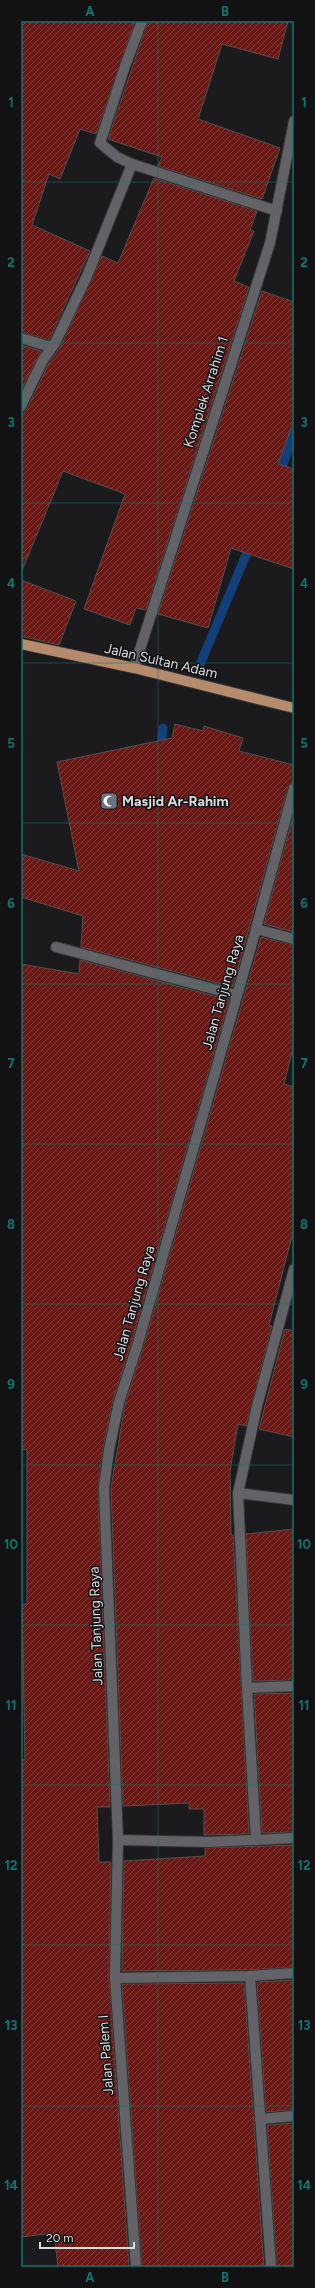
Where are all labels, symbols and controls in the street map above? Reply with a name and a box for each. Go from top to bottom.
text: A [85,4,95,19]
text: B [221,4,229,19]
text: 1 [8,95,14,110]
text: 1 [301,95,307,110]
text: 2 [7,255,15,270]
text: 2 [300,255,308,270]
street label: Komplek Arrahim 1 [180,334,232,450]
text: 3 [7,415,15,430]
text: 3 [300,415,308,430]
text: 4 [7,576,15,591]
text: 4 [300,576,308,591]
street label: Jalan Sultan Adam [103,640,219,682]
text: 5 [7,736,15,751]
text: 5 [300,736,308,751]
mosque icon: Masjid Ar-Rahim [99,791,119,811]
place label: Masjid Ar-Rahim [122,793,229,810]
text: 6 [7,896,15,911]
text: 6 [300,896,308,911]
street label: Jalan Tanjung Raya [198,933,248,1051]
text: 7 [7,1056,15,1071]
text: 7 [300,1056,308,1071]
text: 8 [7,1217,15,1232]
text: 8 [300,1217,308,1232]
street label: Jalan Tanjung Raya [109,1244,159,1362]
text: 9 [7,1377,15,1392]
text: 9 [300,1377,308,1392]
text: 10 [4,1537,18,1552]
text: 10 [297,1537,311,1552]
street label: Jalan Tanjung Raya [85,1566,107,1686]
text: 11 [6,1698,16,1713]
text: 11 [299,1698,309,1713]
text: 12 [4,1858,18,1873]
text: 12 [297,1858,311,1873]
street label: Jalan Palem I [95,2014,117,2096]
text: 13 [5,2018,17,2033]
text: 13 [298,2018,310,2033]
text: 14 [4,2178,18,2193]
text: 14 [297,2178,311,2193]
scale bar [40,2224,134,2250]
text: 20 m [46,2231,74,2245]
text: A [85,2270,95,2285]
text: B [221,2270,229,2285]

